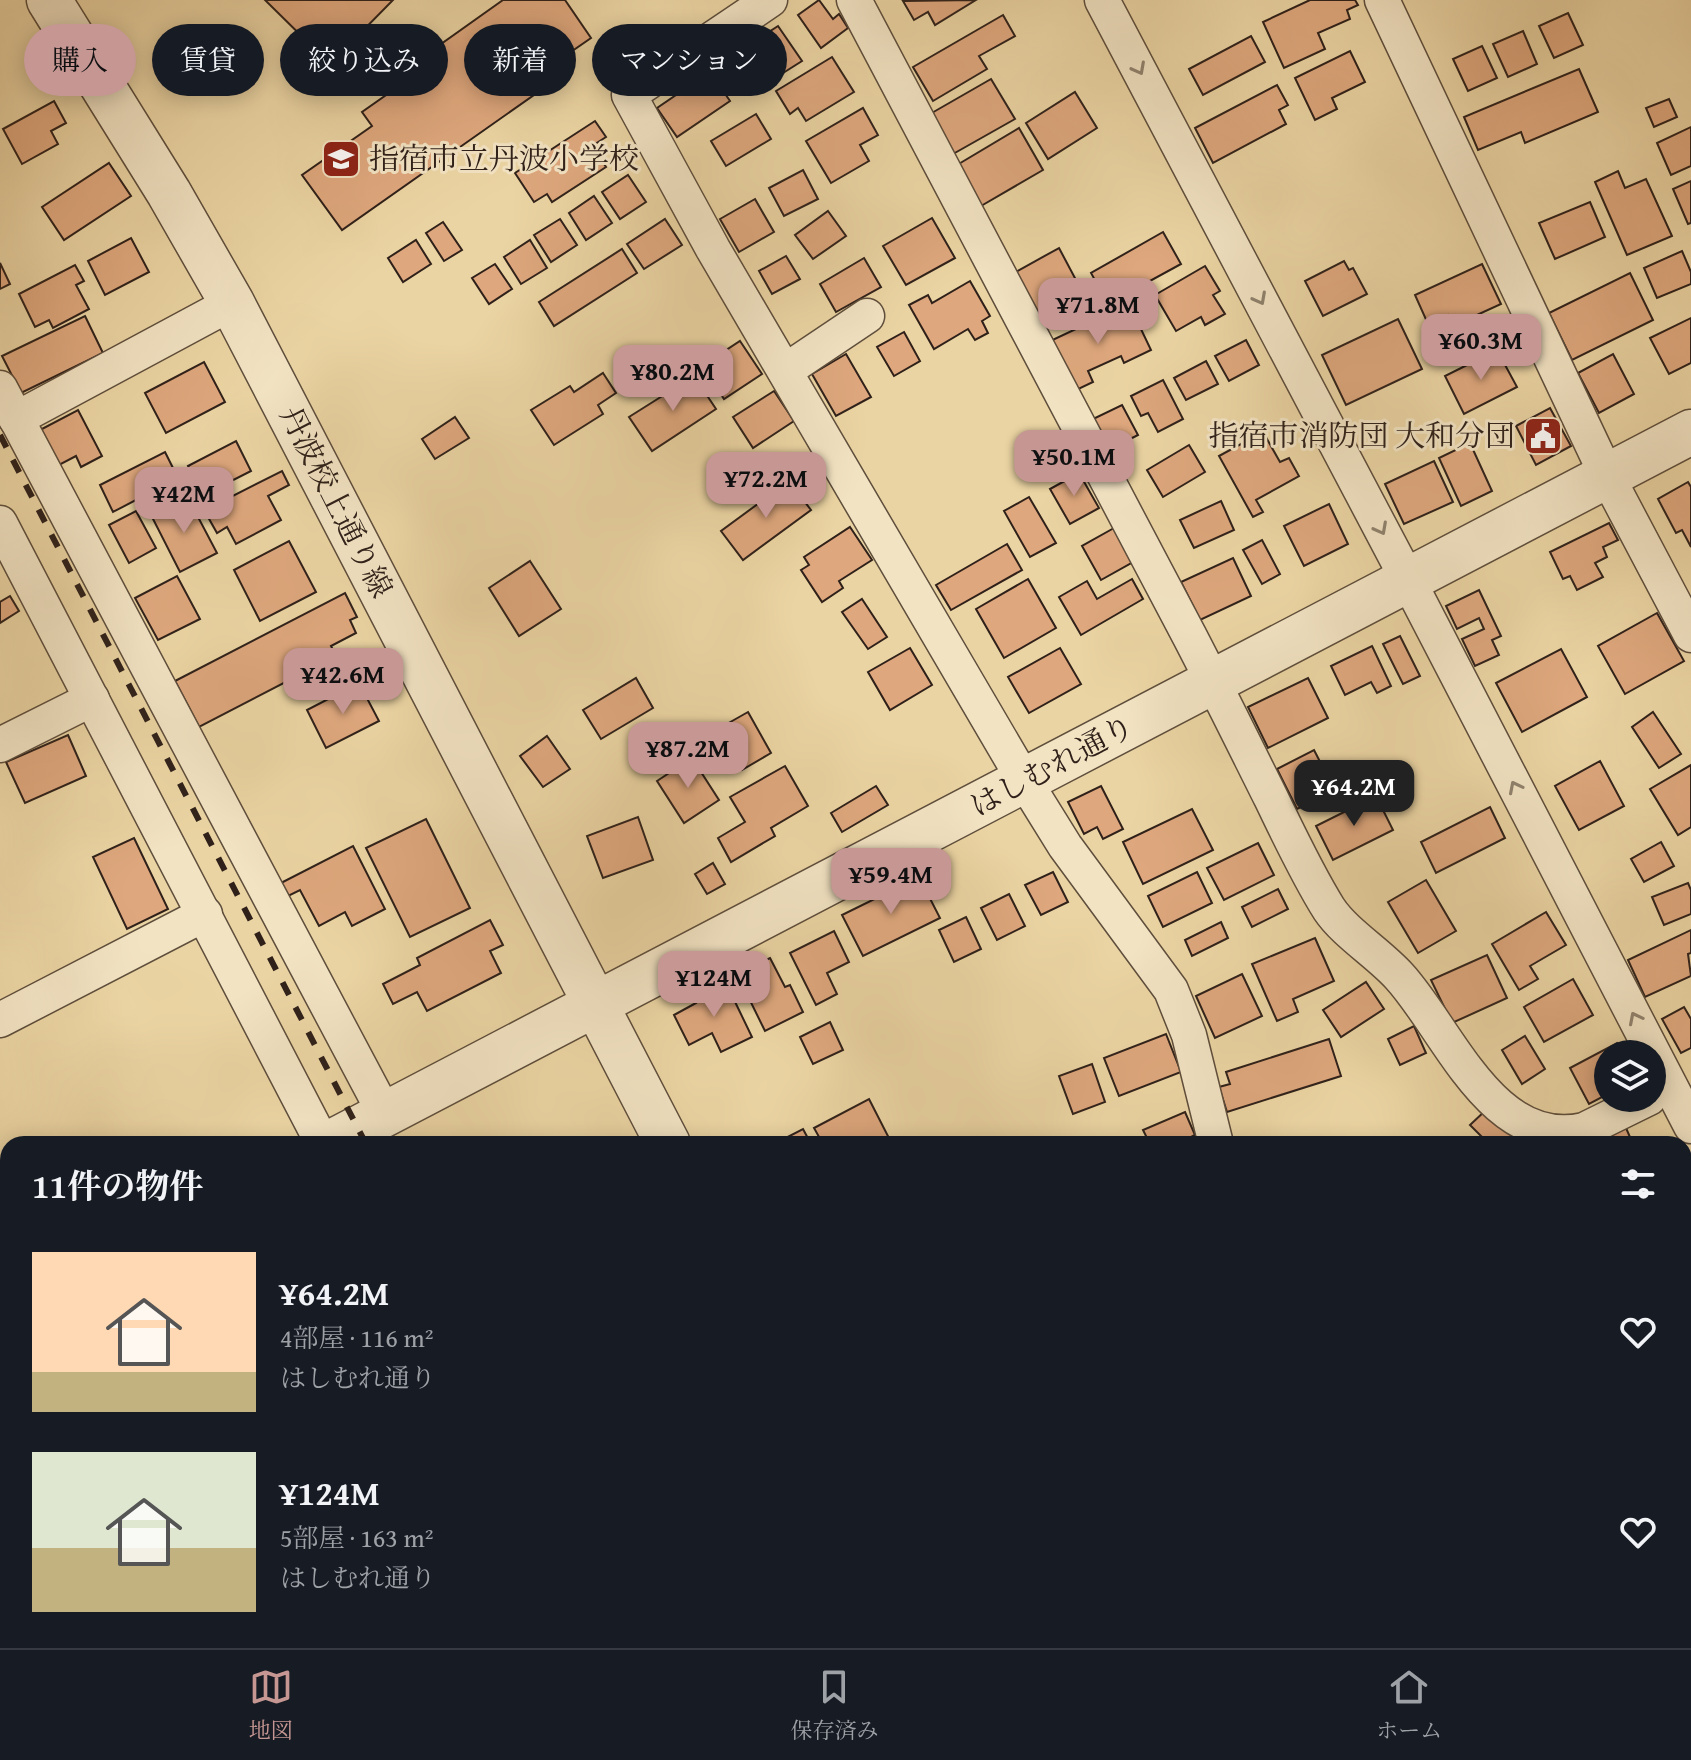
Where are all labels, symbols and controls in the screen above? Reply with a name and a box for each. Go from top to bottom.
chip: 購入 [24,24,136,96]
chip: 賃貸 [152,24,264,96]
chip: 絞り込み [280,24,448,96]
chip: 新着 [464,24,576,96]
chip: マンション [592,24,787,96]
one-way arrow [1130,60,1145,75]
place label: 指宿市立丹波小学校 [369,136,639,180]
school or university icon: 指宿市立丹波小学校 [320,138,362,180]
pin: ¥71.8M [1033,278,1163,346]
text: ¥71.8M [1056,284,1140,323]
one-way arrow [1251,290,1266,305]
pin: ¥60.3M [1416,314,1546,382]
text: ¥60.3M [1439,320,1523,359]
pin: ¥80.2M [608,345,738,413]
text: ¥80.2M [631,351,715,390]
street label: 丹波校上通り線 [270,398,404,605]
place label: 指宿市消防団 大和分団 [1208,413,1515,457]
public building icon: 指宿市消防団 大和分団 [1522,415,1564,457]
pin: ¥50.1M [1009,430,1139,498]
text: ¥50.1M [1032,436,1116,475]
pin: ¥72.2M [701,452,831,520]
text: ¥72.2M [724,458,808,497]
pin: ¥42M [137,467,231,535]
text: ¥42M [153,473,215,512]
one-way arrow [1372,520,1387,535]
pin: ¥42.6M [278,648,408,716]
text: ¥42.6M [301,654,385,693]
street label: はしむれ通り [962,703,1141,827]
pin: ¥87.2M [623,722,753,790]
text: ¥87.2M [646,728,730,767]
pin: ¥64.2M [1289,760,1419,828]
text: ¥64.2M [1312,766,1396,805]
one-way arrow [1510,781,1525,796]
pin: ¥59.4M [826,848,956,916]
text: ¥59.4M [849,854,933,893]
pin: ¥124M [658,951,770,1019]
text: ¥124M [676,957,752,996]
one-way arrow [1629,1012,1644,1027]
map controls [1594,1040,1666,1112]
button: layers [1594,1040,1666,1112]
text: 11件の物件 [32,1161,203,1210]
icon: filters [1616,1162,1660,1206]
text: ¥64.2M [280,1268,389,1317]
icon: home [96,1284,192,1380]
icon: heart [1616,1310,1660,1354]
text: 4部屋 · 116 m² [280,1318,434,1357]
text: はしむれ通り [280,1358,436,1397]
text: ¥124M [280,1468,380,1517]
icon: home [96,1484,192,1580]
icon: heart [1616,1510,1660,1554]
text: 5部屋 · 163 m² [280,1518,434,1557]
text: はしむれ通り [280,1558,436,1597]
tab: 地図 [249,1665,293,1746]
tab: 保存済み [790,1665,878,1746]
tab: ホーム [1376,1665,1442,1746]

